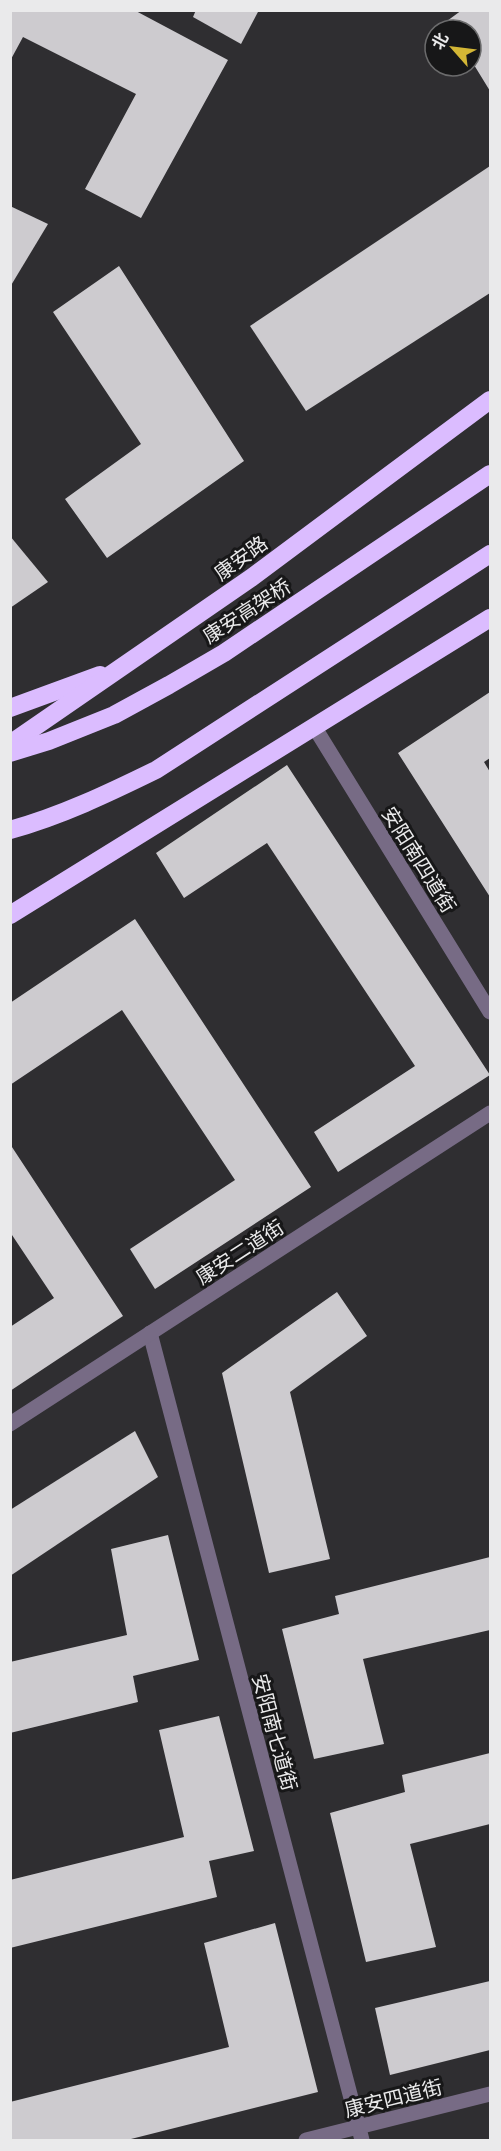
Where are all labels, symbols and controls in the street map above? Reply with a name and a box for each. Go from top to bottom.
north arrow [423,18,483,78]
text: 北 [425,28,453,53]
street label: 康安路 [207,528,273,586]
street label: 康安高架桥 [196,571,296,649]
street label: 安阳南四道街 [376,800,464,918]
street label: 康安二道街 [189,1212,289,1290]
street label: 安阳南七道街 [246,1670,306,1794]
street label: 康安四道街 [341,2071,445,2123]

